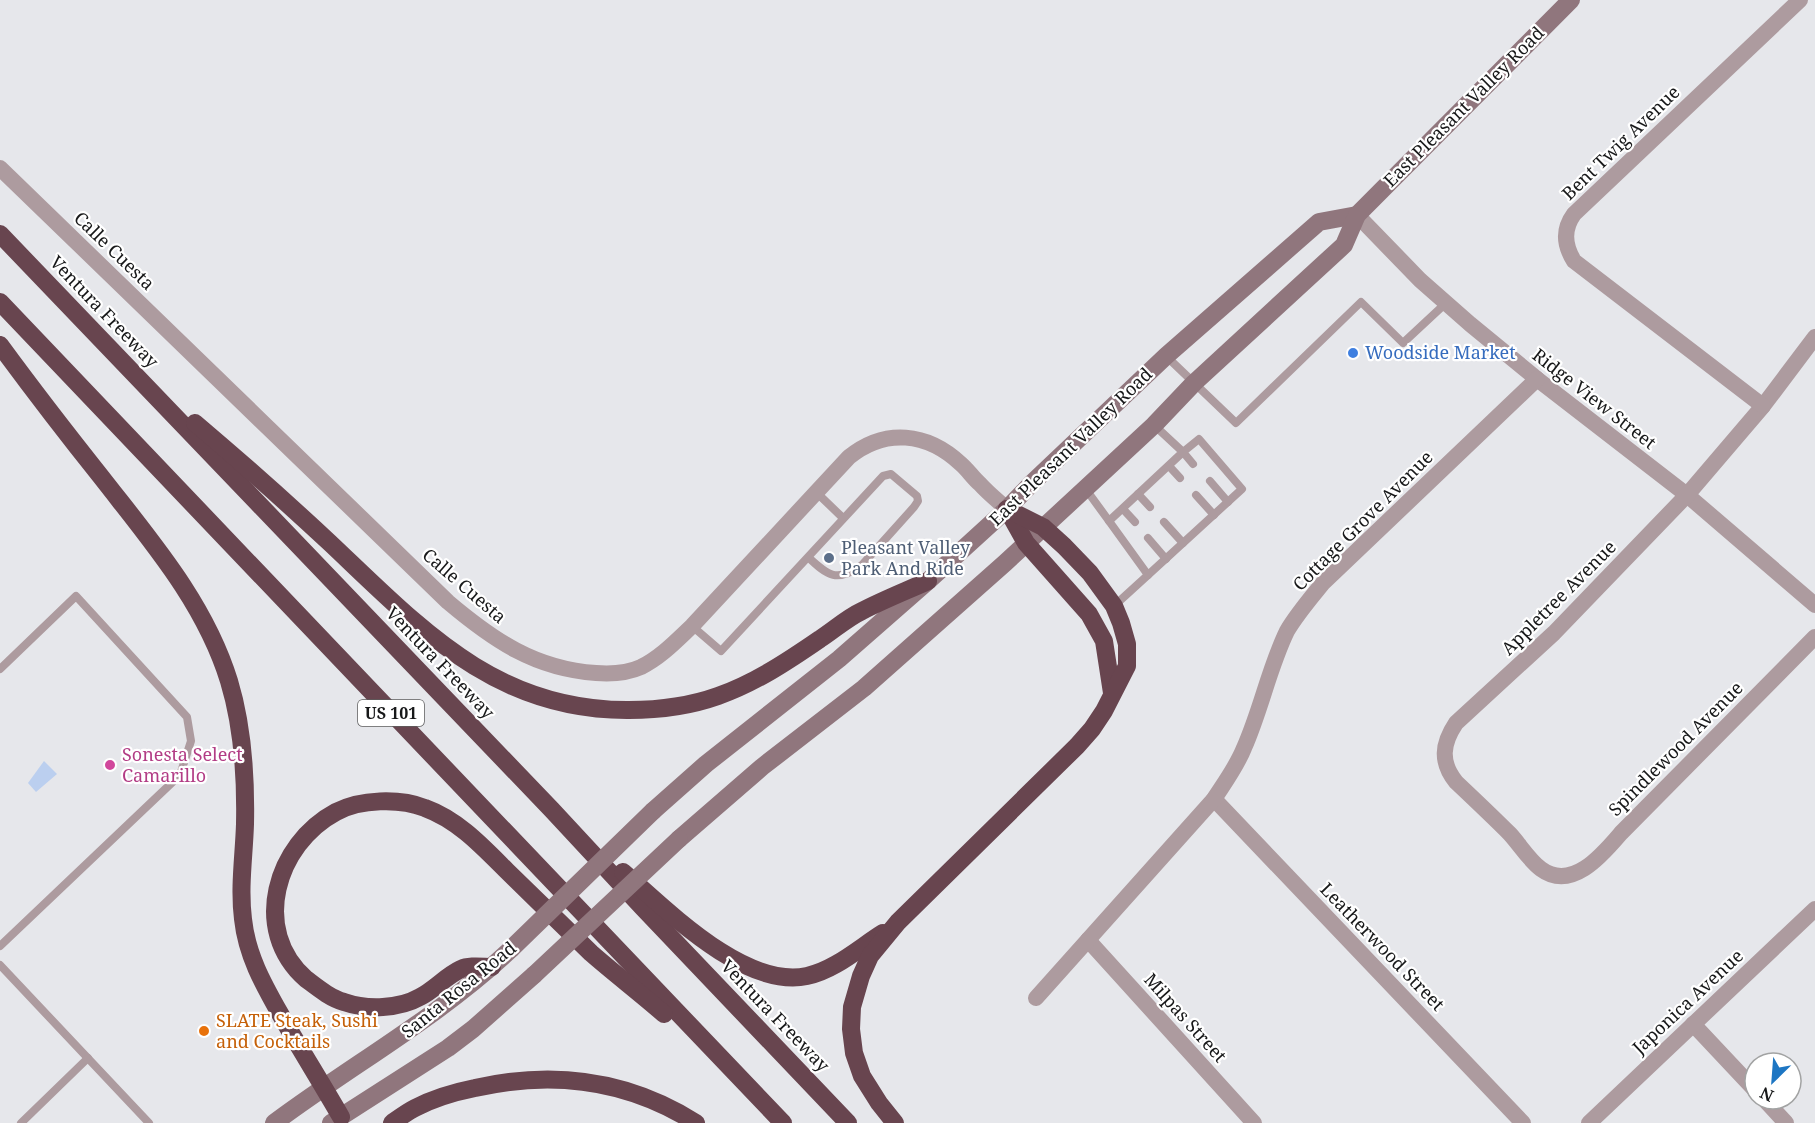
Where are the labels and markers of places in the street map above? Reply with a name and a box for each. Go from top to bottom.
place label: Woodside Market [1365,340,1515,364]
marker: Woodside Market [1346,346,1360,360]
place label: Pleasant Valley Park And Ride [841,535,971,580]
marker: Pleasant Valley Park And Ride [822,551,836,565]
place label: Sonesta Select Camarillo [122,742,243,787]
marker: Sonesta Select Camarillo [103,758,117,772]
place label: SLATE Steak, Sushi and Cocktails [216,1008,378,1053]
marker: SLATE Steak, Sushi and Cocktails [197,1024,211,1038]

